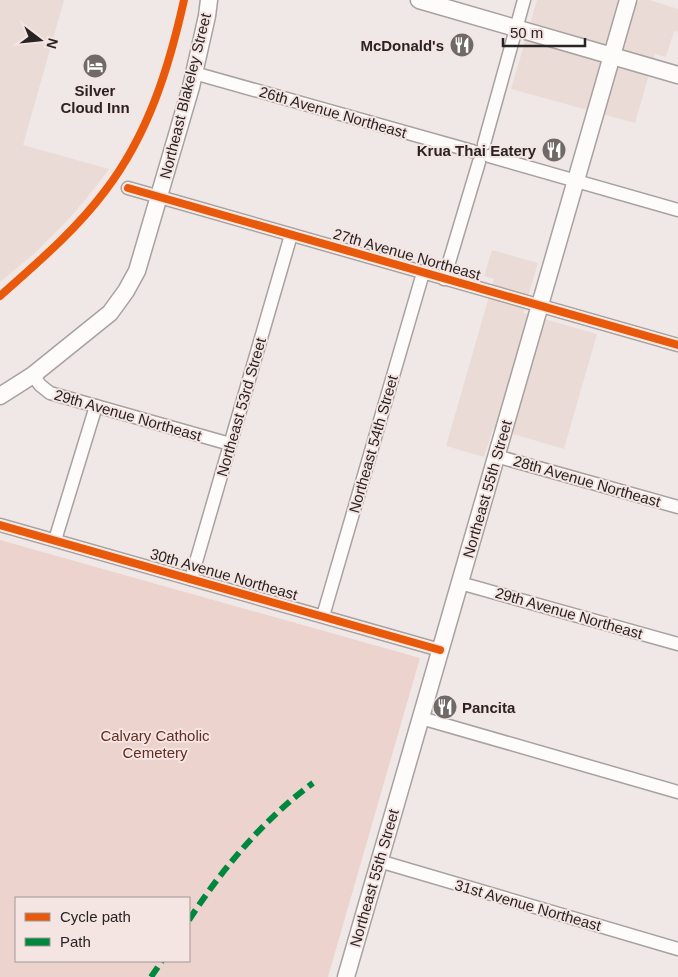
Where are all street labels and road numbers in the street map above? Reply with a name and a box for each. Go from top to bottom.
street label: Northeast Blakeley Street [156,11,214,181]
street label: 26th Avenue Northeast [257,83,409,141]
street label: 27th Avenue Northeast [331,225,483,283]
street label: Northeast 53rd Street [213,335,269,478]
street label: Northeast 54th Street [345,372,401,515]
street label: 29th Avenue Northeast [52,386,204,444]
street label: Northeast 55th Street [459,417,515,560]
street label: 28th Avenue Northeast [511,452,663,510]
street label: 30th Avenue Northeast [148,545,300,603]
street label: 29th Avenue Northeast [493,584,645,642]
street label: Northeast 55th Street [346,806,402,949]
street label: 31st Avenue Northeast [453,876,604,934]

